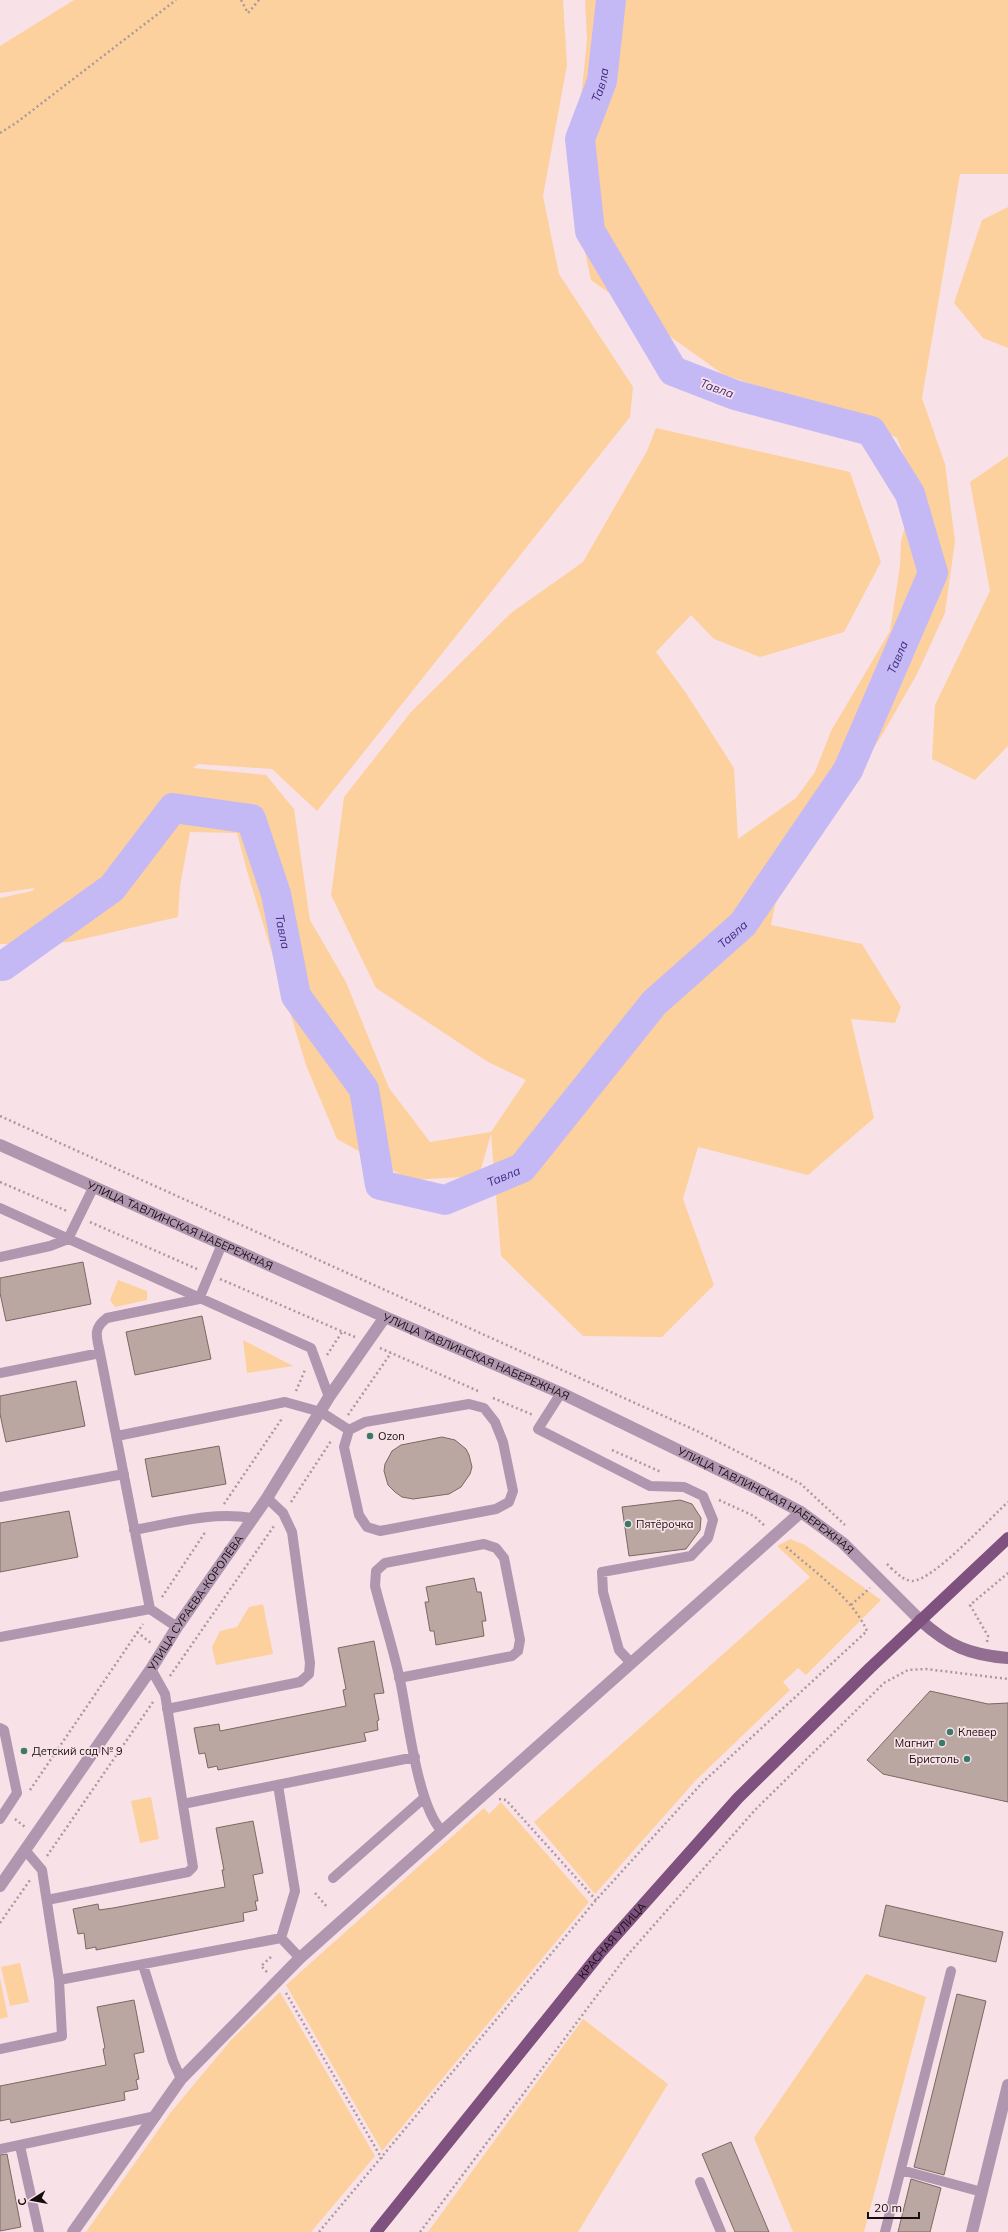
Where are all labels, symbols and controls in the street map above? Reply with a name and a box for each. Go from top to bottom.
water label: Тавла [587,67,611,104]
water label: Тавла [698,375,736,401]
water label: Тавла [883,638,911,676]
water label: Тавла [273,913,294,950]
water label: Тавла [714,916,750,951]
water label: Тавла [484,1162,522,1189]
street label: УЛИЦА ТАВЛИНСКАЯ НАБЕРЕЖНАЯ [84,1177,275,1273]
street label: УЛИЦА ТАВЛИНСКАЯ НАБЕРЕЖНАЯ [380,1309,572,1403]
place label: Ozon [378,1429,405,1443]
marker: Ozon [365,1431,375,1441]
street label: УЛИЦА ТАВЛИНСКАЯ НАБЕРЕЖНАЯ [674,1443,857,1557]
place label: Пятёрочка [636,1517,693,1531]
marker: Пятёрочка [623,1519,633,1529]
street label: УЛИЦА СУРАЕВА-КОРОЛЁВА [144,1532,246,1674]
place label: Клевер [958,1725,997,1739]
marker: Клевер [945,1727,955,1737]
place label: Магнит [895,1736,934,1750]
marker: Магнит [937,1738,947,1748]
place label: Детский сад № 9 [32,1744,123,1758]
marker: Детский сад № 9 [19,1746,29,1756]
place label: Бристоль [909,1752,959,1766]
marker: Бристоль [962,1754,972,1764]
street label: КРАСНАЯ УЛИЦА [575,1899,649,1982]
north arrow [12,2180,52,2220]
scale bar [868,2194,919,2220]
text: С [15,2196,30,2207]
text: 20 m [874,2200,902,2215]

